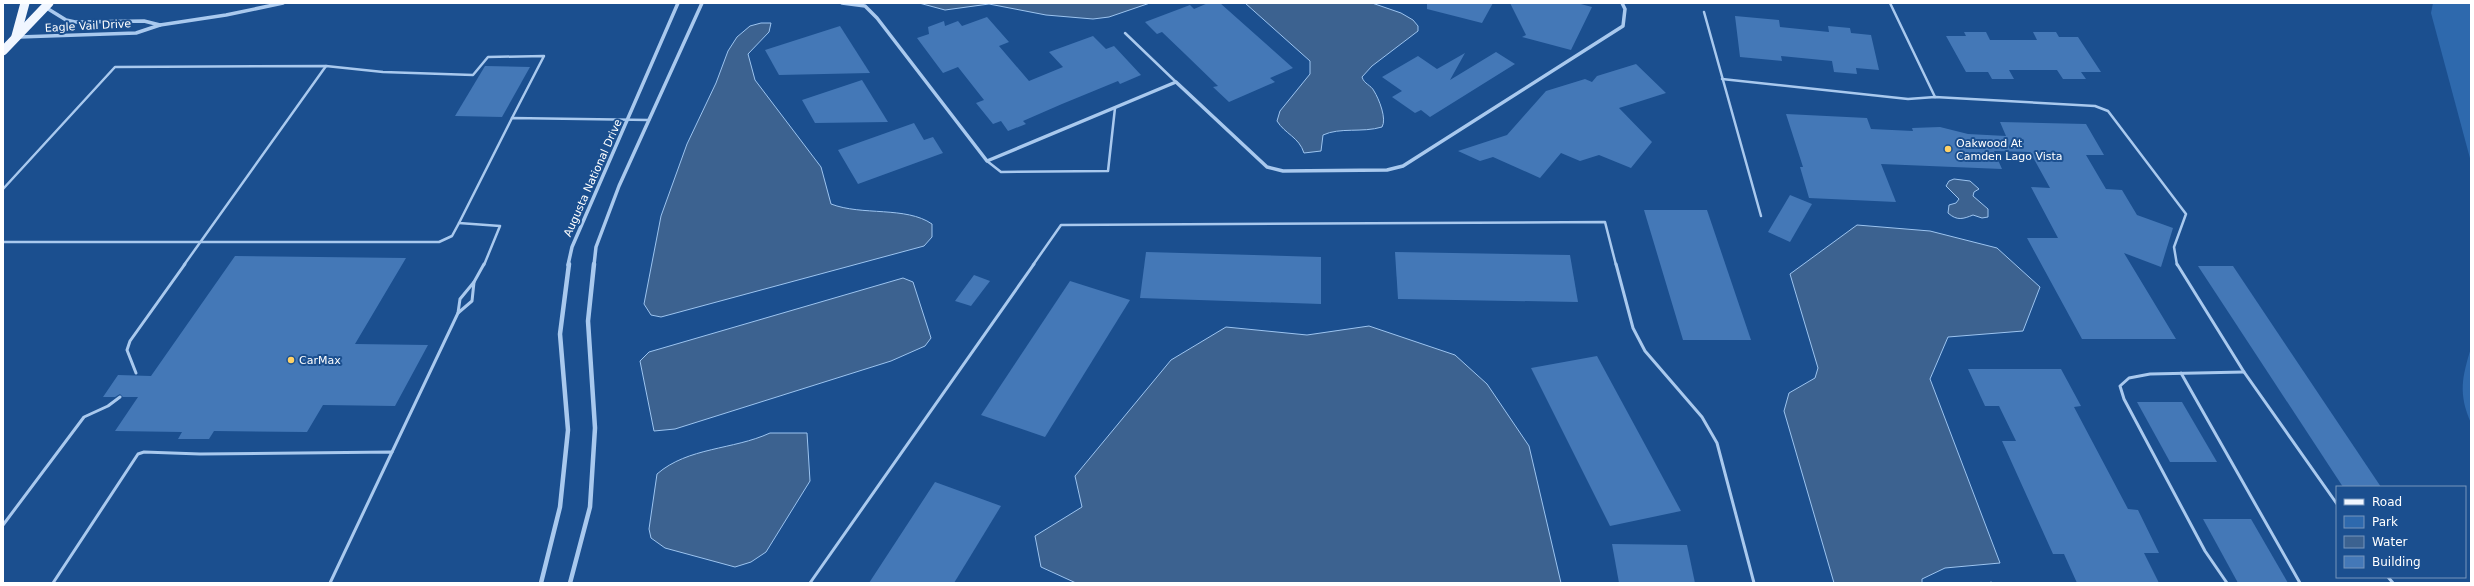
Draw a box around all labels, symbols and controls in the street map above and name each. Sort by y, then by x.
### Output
street label: Eagle Vail Drive [45,17,132,35]
street label: Augusta National Drive [561,117,625,239]
place label: Oakwood At Camden Lago Vista [1956,137,2063,163]
marker: Oakwood At Camden Lago Vista [1943,144,1953,154]
place label: CarMax [299,354,341,367]
marker: CarMax [286,355,296,365]
legend [2336,486,2466,578]
text: Road [2372,495,2402,509]
text: Park [2372,515,2398,529]
text: Water [2372,535,2408,549]
text: Building [2372,555,2421,569]

